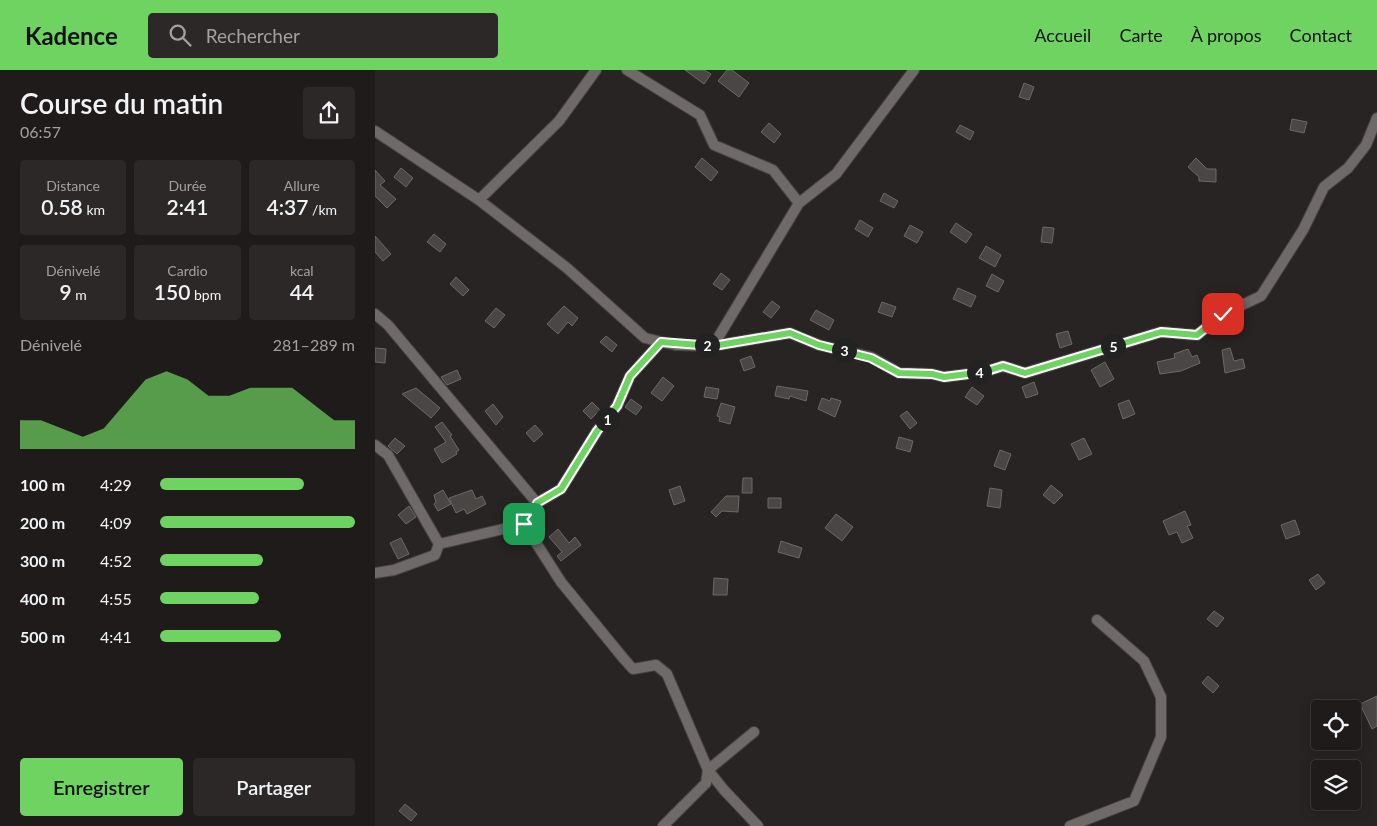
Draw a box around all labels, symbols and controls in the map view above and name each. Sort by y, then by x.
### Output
search box [148,13,498,58]
text: Kadence [25,21,118,50]
icon: search [166,21,194,49]
text: Rechercher [206,24,300,47]
text: Accueil [1034,24,1091,46]
text: Carte [1119,24,1163,46]
text: À propos [1191,24,1262,46]
text: Contact [1290,24,1352,46]
text: Course du matin [20,86,223,120]
button: share [303,87,355,139]
text: 06:57 [20,122,61,141]
text: Distance [46,177,100,194]
text: Durée [169,177,206,194]
text: Allure [284,177,320,194]
text: 0.58 [41,194,83,219]
text: 2:41 [167,194,208,219]
text: 4:37 [267,194,308,219]
text: km [83,201,105,218]
text: /km [308,201,337,218]
text: Dénivelé [46,262,100,279]
text: Cardio [167,262,208,279]
text: kcal [290,262,314,279]
text: 9 [60,279,72,304]
text: 150 [154,279,190,304]
text: 44 [290,279,314,304]
text: m [72,286,87,303]
text: bpm [190,286,221,303]
pin [1202,293,1244,335]
icon: check [1209,300,1237,328]
pin: 2 [695,332,719,358]
pin: 5 [1101,334,1125,358]
text: Dénivelé [20,335,82,354]
text: 281–289 m [273,335,355,354]
text: 2 [703,337,712,354]
pin: 3 [831,338,857,362]
text: 5 [1109,338,1118,355]
text: 3 [840,342,849,359]
pin: 4 [967,360,991,384]
text: 4 [975,364,984,381]
pin: 1 [595,406,619,432]
text: 1 [603,411,612,428]
text: 100 m [20,475,65,494]
text: 4:29 [100,475,132,494]
pin [503,503,545,545]
icon: arrive [510,510,538,538]
text: 200 m [20,513,65,532]
text: 4:09 [100,513,132,532]
text: 300 m [20,551,65,570]
text: 4:52 [100,551,132,570]
text: 400 m [20,589,65,608]
text: 4:55 [100,589,132,608]
text: 500 m [20,627,65,646]
text: 4:41 [100,627,132,646]
map controls [1311,700,1361,810]
button: locate [1311,700,1361,750]
button: Enregistrer [20,758,183,816]
button: Partager [193,758,355,816]
button: layers [1311,760,1361,810]

